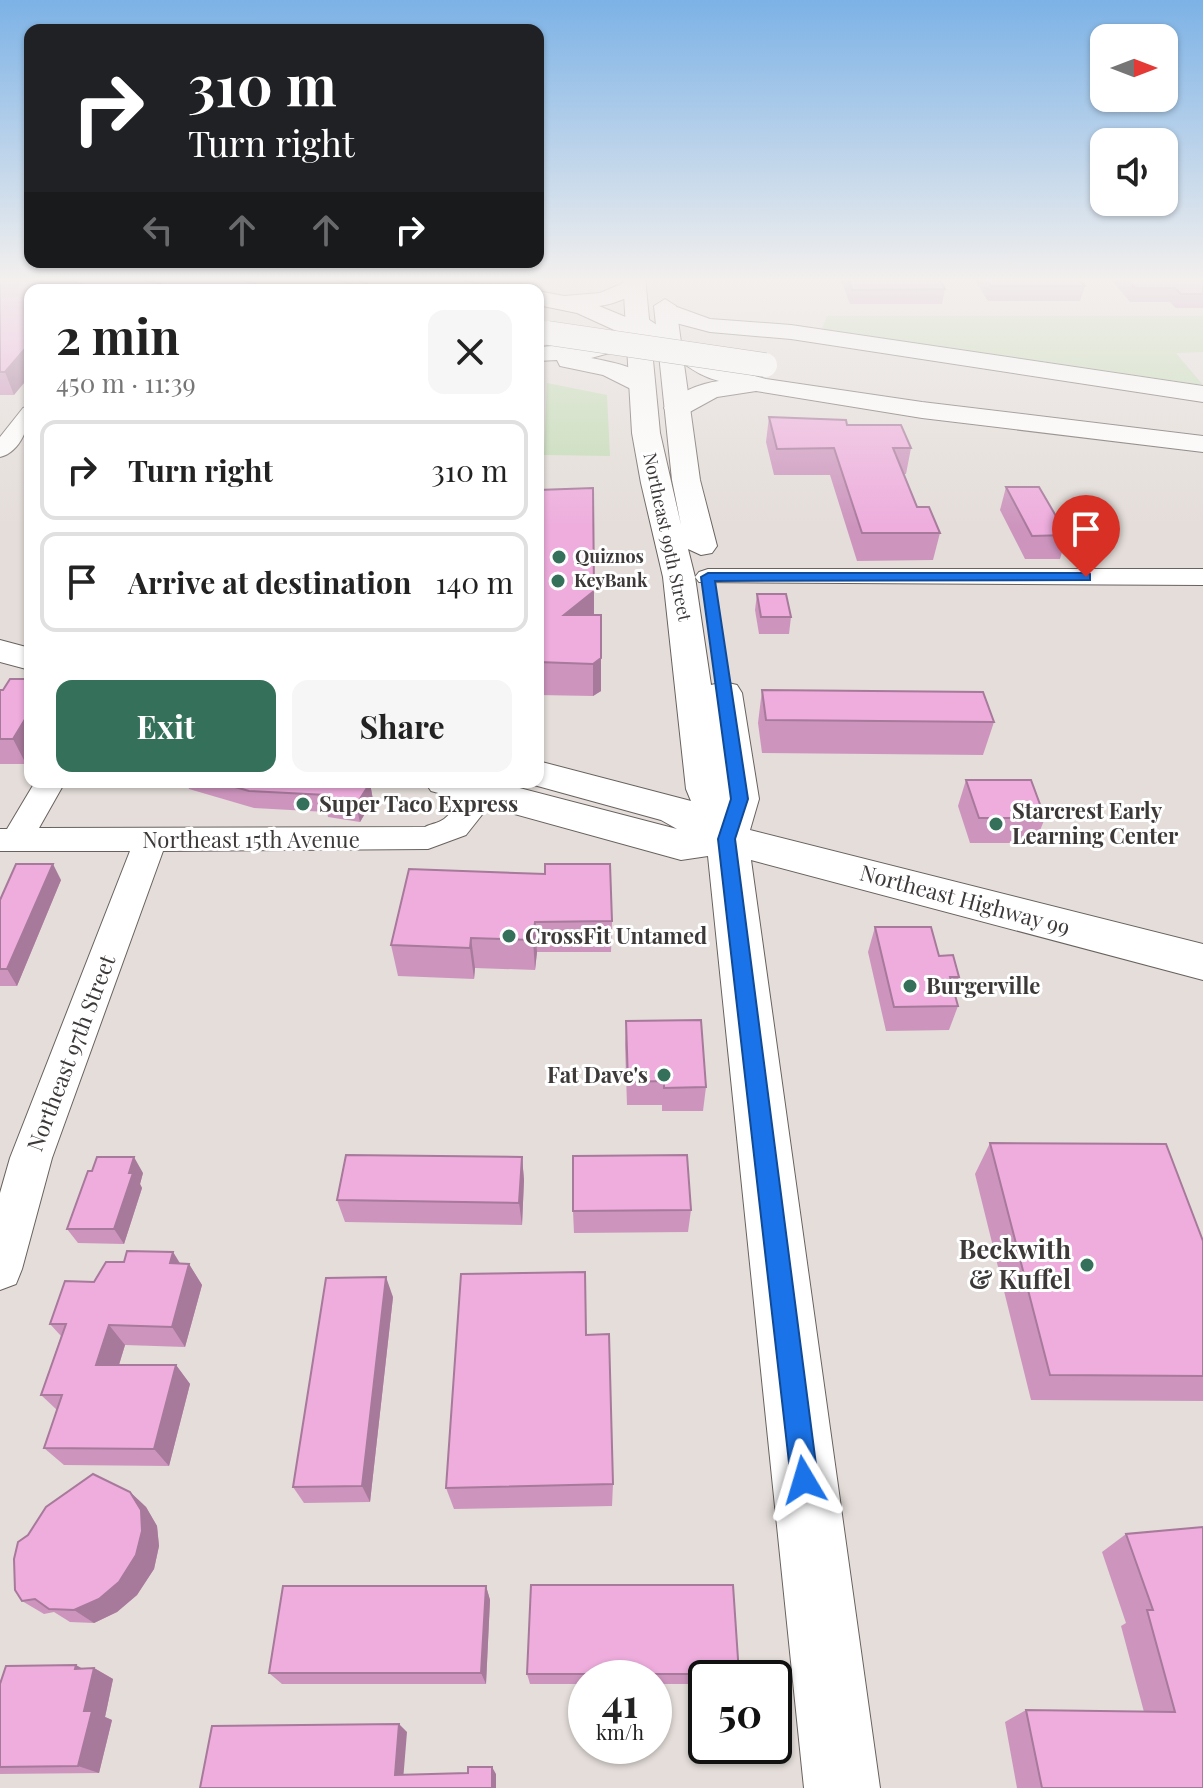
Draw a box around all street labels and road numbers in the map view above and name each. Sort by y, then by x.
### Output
street label: Northeast 99th Street [638,450,698,624]
street label: Northeast 15th Avenue [142,824,360,854]
street label: Northeast Highway 99 [857,857,1073,941]
street label: Northeast 97th Street [19,949,122,1155]

